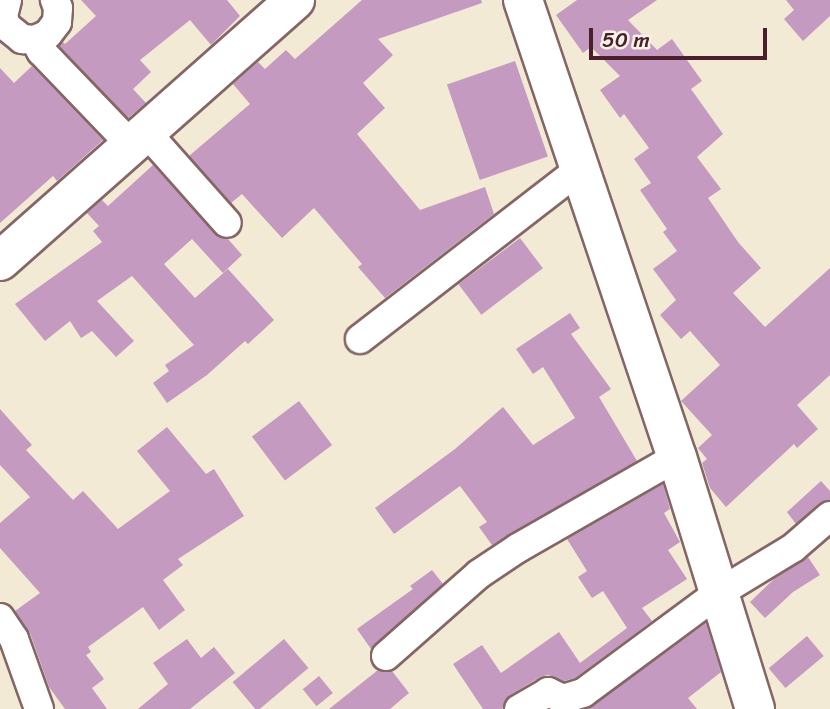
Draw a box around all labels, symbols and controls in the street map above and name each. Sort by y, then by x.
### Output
scale bar [592,14,770,58]
text: 50 m [602,21,650,59]

